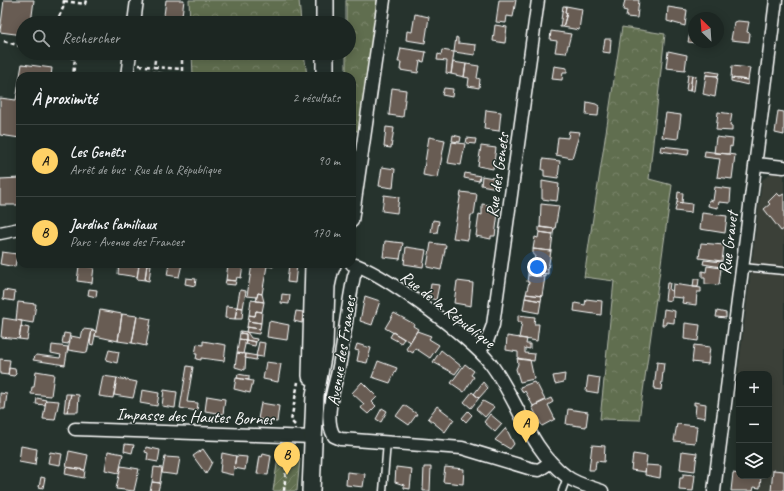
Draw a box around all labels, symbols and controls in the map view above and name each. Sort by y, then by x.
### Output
north arrow [688,12,724,48]
search box [16,16,356,60]
icon: search [30,27,52,49]
text: Rechercher [62,29,120,48]
text: À proximité [32,88,97,109]
text: 2 résultats [292,90,340,106]
street label: Rue des Genets [481,130,514,219]
text: Les Genêts [70,143,125,162]
text: A [42,153,48,169]
text: 90 m [318,153,340,169]
text: Arrêt de bus · Rue de la République [70,162,221,178]
street label: Rue Gravet [714,208,743,276]
text: Jardins familiaux [70,215,156,234]
text: B [42,225,48,241]
text: 170 m [312,225,340,241]
text: Parc · Avenue des Frances [70,234,184,250]
your location [527,257,547,277]
street label: Rue de la République [396,266,500,354]
street label: Avenue des Frances [322,293,361,408]
map controls [736,371,772,479]
button: + [736,371,772,407]
street label: Impasse des Hautes Bornes [116,403,275,430]
button: − [736,407,772,443]
pin: A [513,410,539,443]
pin: B [274,442,300,475]
button: layers [736,443,772,479]

